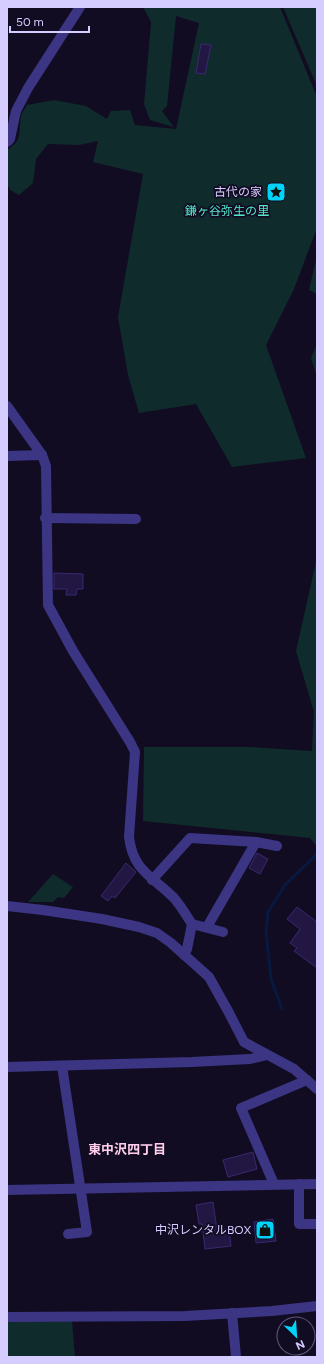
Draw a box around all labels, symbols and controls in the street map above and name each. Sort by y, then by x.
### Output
scale bar [10,8,89,34]
text: 50 m [16,15,44,29]
place icon: 古代の家 [265,181,287,203]
place label: 古代の家 [214,185,262,199]
park label: 鎌ヶ谷弥生の里 [185,204,269,218]
district label: 東中沢四丁目 [88,1142,166,1157]
shop icon: 中沢レンタルBOX [254,1219,276,1241]
place label: 中沢レンタルBOX [155,1223,252,1237]
north arrow [276,1316,316,1356]
text: N [293,1337,307,1352]

